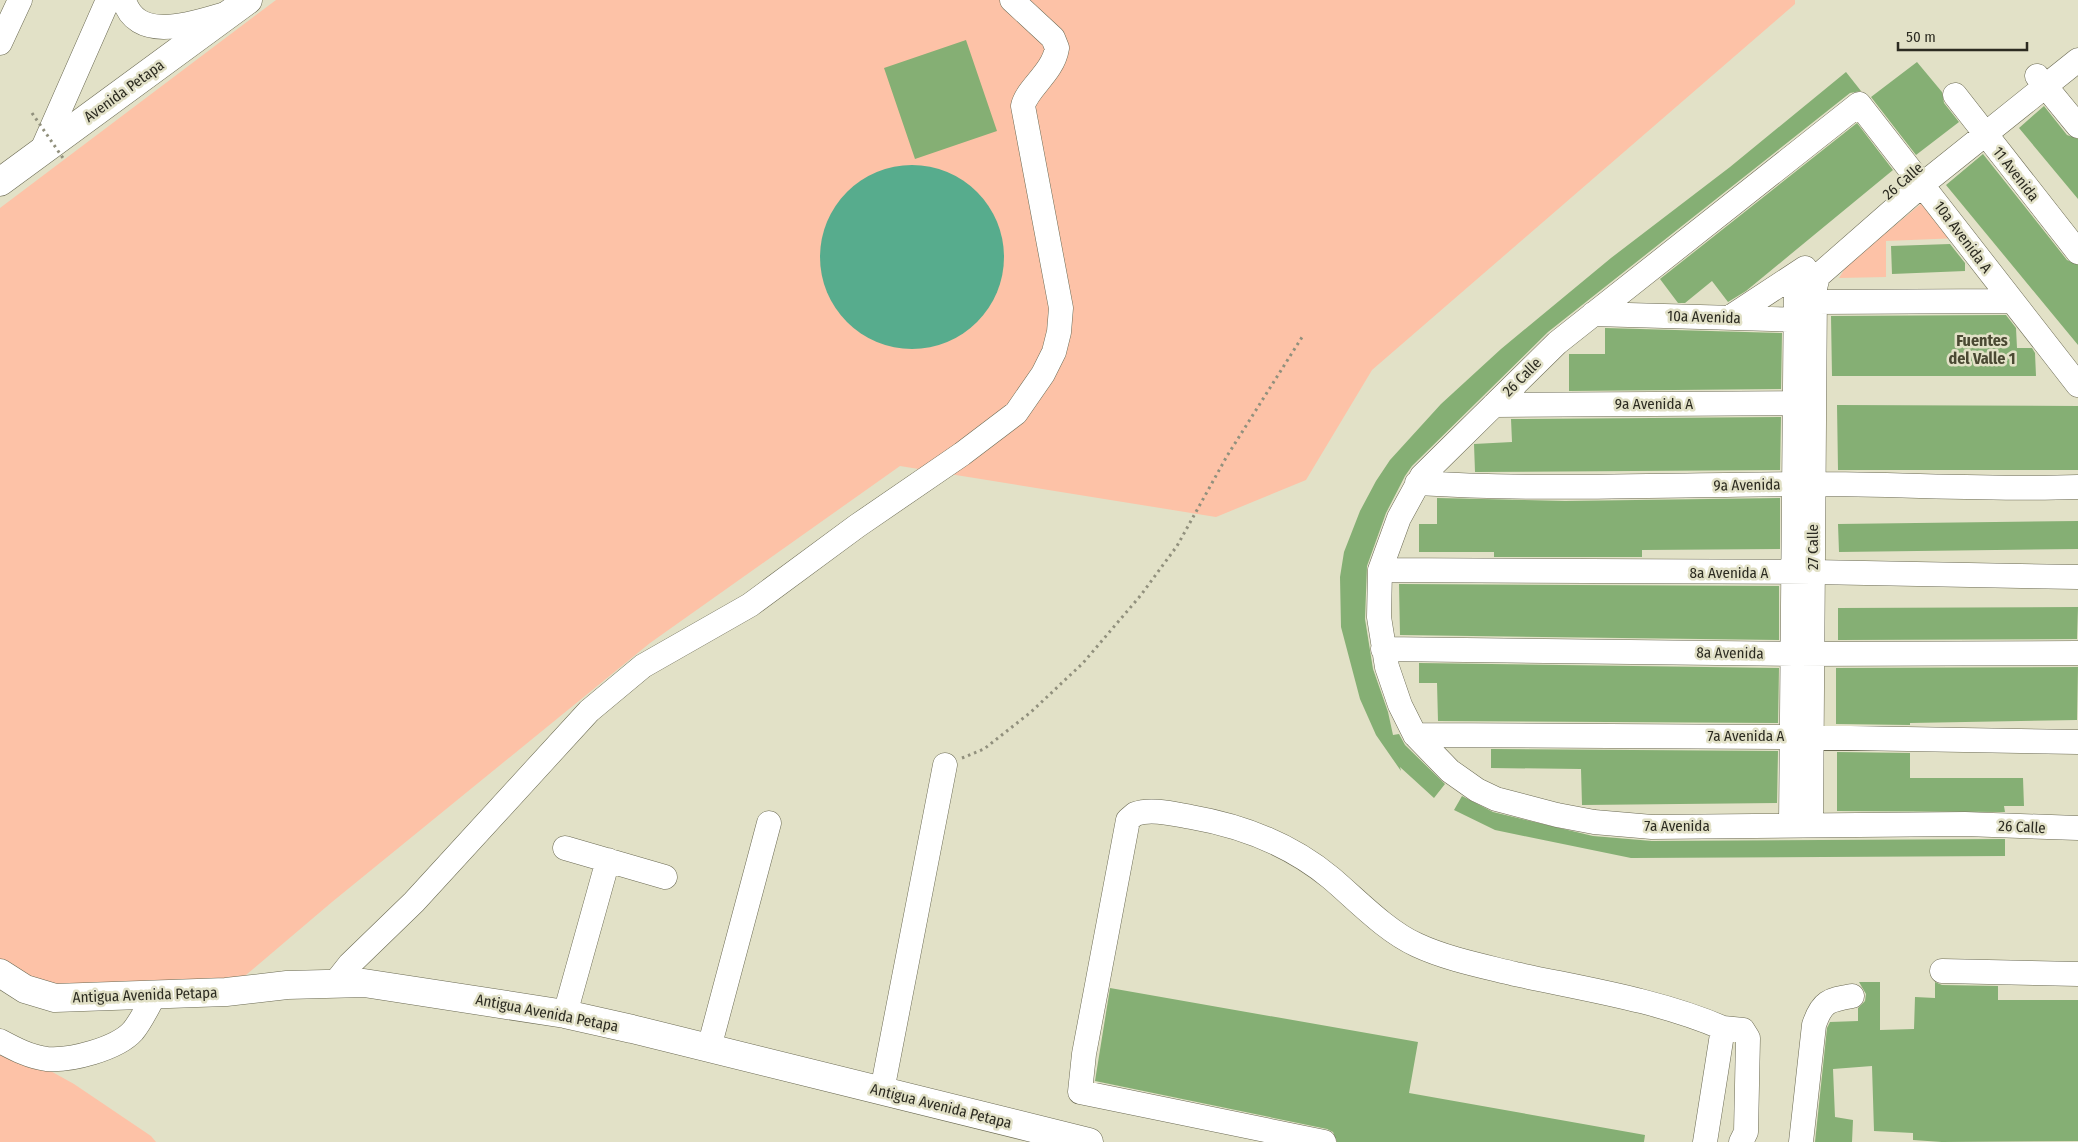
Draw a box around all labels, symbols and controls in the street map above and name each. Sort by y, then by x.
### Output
scale bar [1898,20,2027,52]
text: 50 m [1906,28,1936,46]
street label: Avenida Petapa [80,56,168,126]
street label: 11 Avenida [1989,143,2043,205]
street label: 26 Calle [1879,159,1927,203]
street label: 10a Avenida A [1930,198,1996,276]
street label: 10a Avenida [1667,307,1741,327]
district label: Fuentes del Valle 1 [1949,331,2015,368]
street label: 26 Calle [1499,354,1545,400]
street label: 9a Avenida A [1615,395,1693,413]
street label: 9a Avenida [1713,475,1781,495]
street label: 27 Calle [1804,524,1822,570]
street label: 8a Avenida A [1690,564,1768,582]
street label: 8a Avenida [1696,643,1764,663]
street label: 7a Avenida A [1708,727,1785,745]
street label: 7a Avenida [1644,817,1710,835]
street label: 26 Calle [1998,817,2046,837]
street label: Antigua Avenida Petapa [72,983,218,1007]
street label: Antigua Avenida Petapa [474,990,620,1036]
street label: Antigua Avenida Petapa [869,1080,1013,1132]

